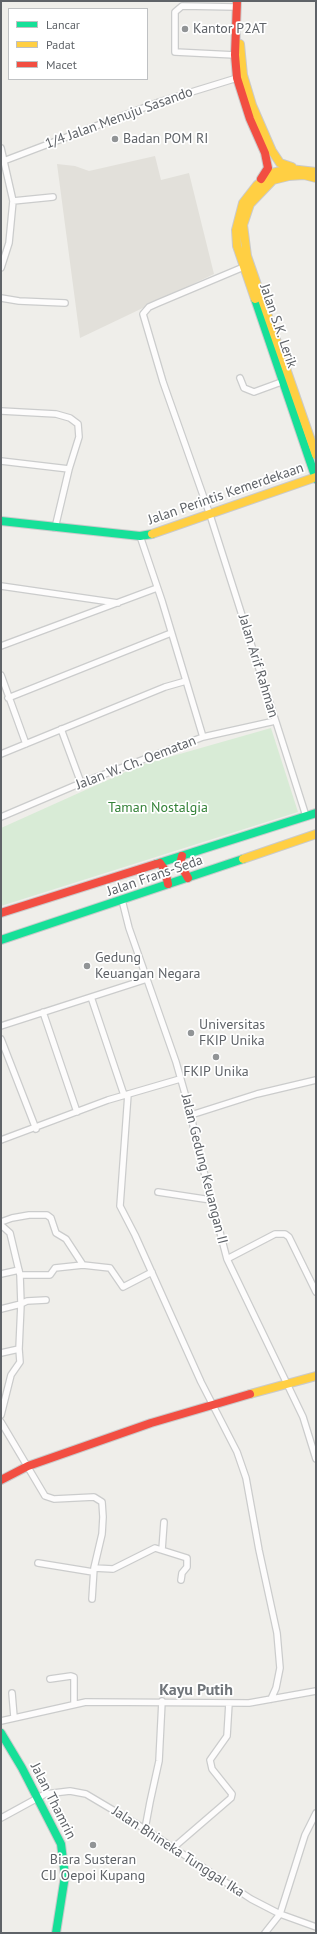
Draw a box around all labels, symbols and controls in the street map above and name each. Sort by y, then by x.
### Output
legend [8,8,148,80]
text: Lancar [46,17,80,32]
place label: Kantor P2AT [193,21,267,37]
marker: Kantor P2AT [180,24,190,34]
text: Padat [46,37,75,52]
text: Macet [46,57,77,72]
street label: 1/4 Jalan Menuju Sasando [43,83,195,153]
place label: Badan POM RI [123,131,208,147]
marker: Badan POM RI [110,134,120,144]
street label: Jalan S.K. Lerik [256,282,300,370]
street label: Jalan Perintis Kemerdekaan [146,459,306,529]
street label: Jalan Arif Rahman [234,612,282,720]
street label: Jalan W. Ch. Oematan [73,732,199,794]
park label: Taman Nostalgia [108,800,208,816]
street label: Jalan Frans-Seda [105,852,205,900]
place label: Gedung Keuangan Negara [95,950,201,982]
marker: Gedung Keuangan Negara [82,961,92,971]
place label: Universitas FKIP Unika [199,1017,265,1050]
marker: Universitas FKIP Unika [186,1028,196,1038]
marker: FKIP Unika [211,1052,221,1062]
place label: FKIP Unika [183,1064,249,1080]
street label: Jalan Gedung Keuangan II [177,1092,231,1246]
district label: Kayu Putih [159,1680,233,1700]
street label: Jalan Thamrin [27,1760,79,1842]
street label: Jalan Bhineka Tunggal Ika [109,1803,247,1901]
marker: Biara Susteran CIJ Oepoi Kupang [88,1840,98,1850]
place label: Biara Susteran CIJ Oepoi Kupang [41,1852,145,1884]

